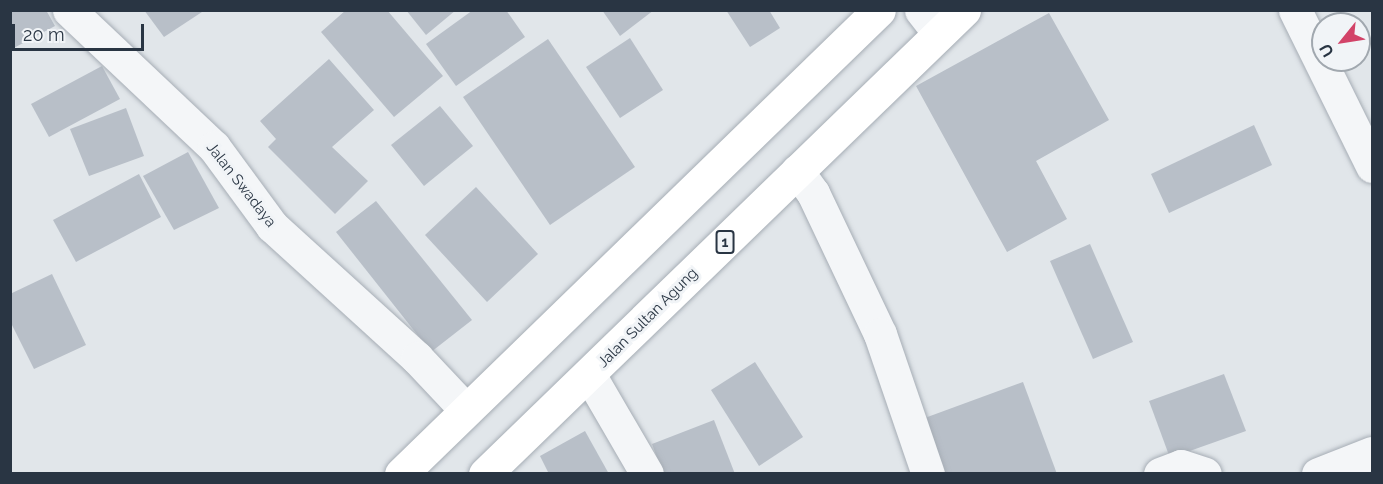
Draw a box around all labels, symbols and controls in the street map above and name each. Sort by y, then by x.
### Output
scale bar [15,12,147,50]
north arrow [1311,12,1371,72]
text: 20 m [23,24,65,45]
text: U [1315,40,1338,60]
street label: Jalan Swadaya [202,139,280,231]
road number: 1 [714,231,736,253]
street label: Jalan Sultan Agung [594,264,702,372]

